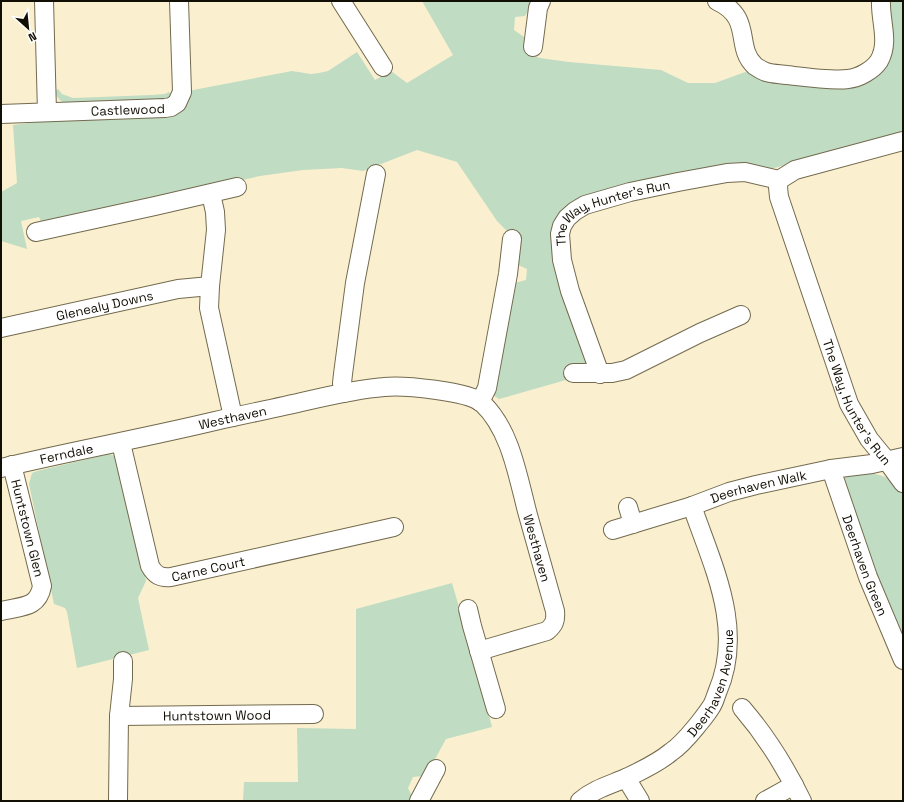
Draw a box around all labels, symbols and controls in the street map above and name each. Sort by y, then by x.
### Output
north arrow [8,8,48,48]
text: N [26,29,39,45]
street label: Castlewood [91,100,165,120]
street label: The Way, Hunter's Run [552,176,672,247]
street label: Glenealy Downs [54,287,155,325]
street label: The Way, Hunter's Run [819,337,895,469]
street label: Westhaven [197,402,268,434]
street label: Ferndale [38,440,95,468]
street label: Deerhaven Walk [708,466,808,507]
street label: Huntstown Glen [7,478,48,579]
street label: Westhaven [519,513,554,584]
street label: Deerhaven Green [838,513,891,618]
street label: Carne Court [170,553,247,586]
street label: Deerhaven Avenue [683,629,737,741]
street label: Huntstown Wood [163,706,271,725]

